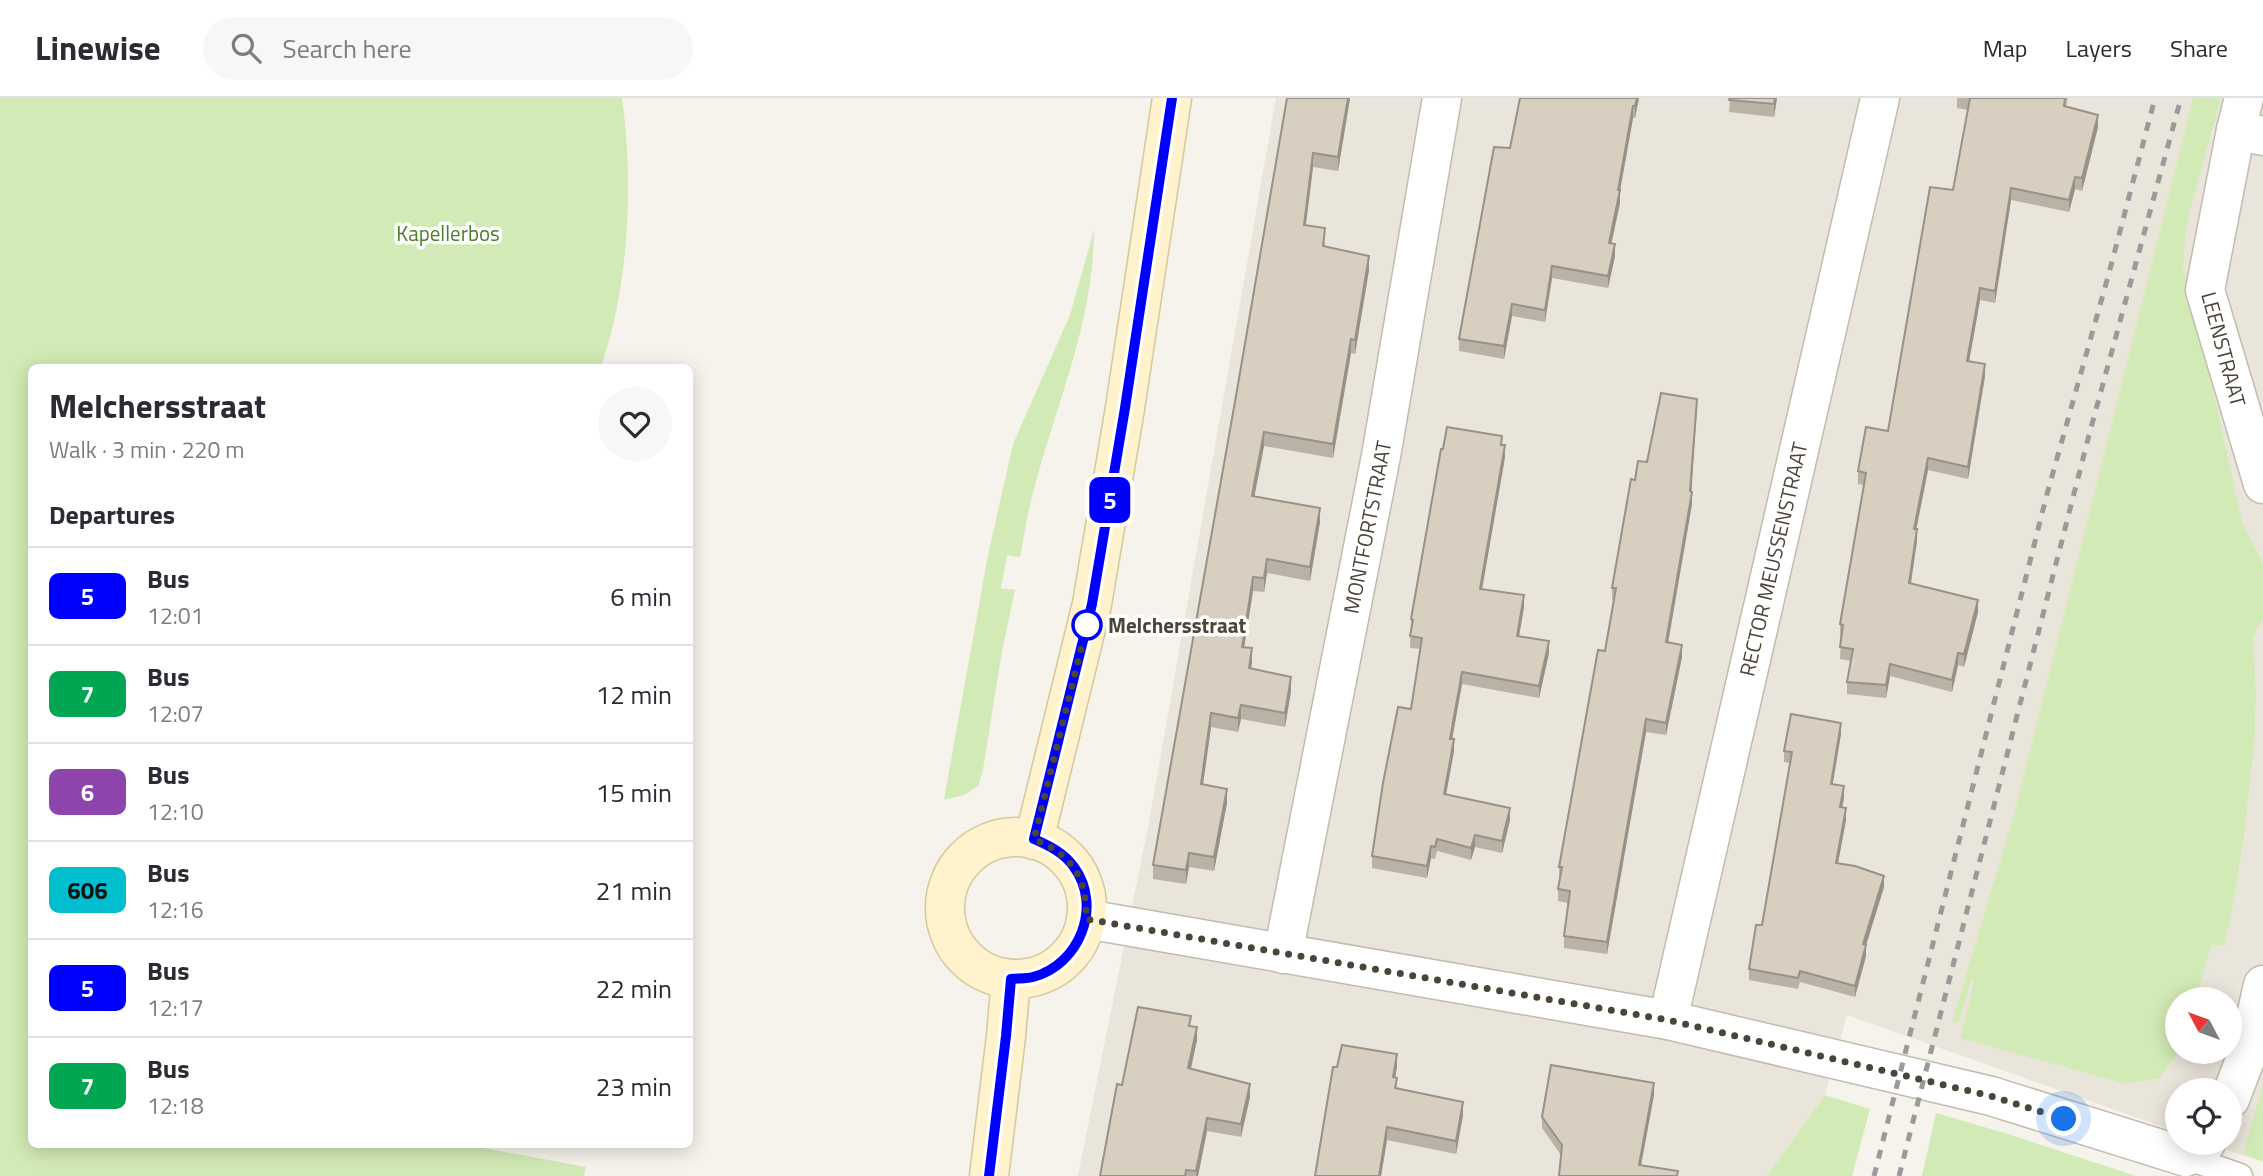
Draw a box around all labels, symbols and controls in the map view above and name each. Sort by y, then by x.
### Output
search box [203,17,693,80]
text: Linewise [35,23,161,73]
icon: search [227,29,265,67]
text: Search here [283,29,412,68]
text: Map [1983,30,2028,66]
text: Layers [2066,30,2132,66]
text: Share [2170,30,2228,66]
park label: Kapellerbos [396,217,500,249]
street label: LEENSTRAAT [2193,288,2255,410]
text: Melchersstraat [49,381,266,431]
button: heart [598,387,672,461]
text: Walk · 3 min · 220 m [49,432,245,467]
street label: MONTFORTSTRAAT [1335,438,1399,616]
street label: RECTOR MEUSSENSTRAAT [1730,439,1816,679]
line badge: 5 [1087,477,1133,523]
text: 5 [1103,482,1117,518]
text: Departures [49,495,175,534]
text: Bus [147,559,189,598]
text: 6 min [610,577,672,616]
text: 5 [81,578,94,614]
text: 12:01 [147,598,204,633]
place label: Melchersstraat [1108,609,1247,641]
marker: Melchersstraat [1072,610,1102,640]
text: Bus [147,657,189,696]
text: 12 min [596,675,672,714]
text: 7 [81,676,94,712]
text: 12:07 [147,696,204,731]
text: Bus [147,755,189,794]
text: 15 min [596,773,672,812]
text: 6 [81,774,94,810]
text: 12:10 [147,794,204,829]
text: Bus [147,853,189,892]
text: 21 min [596,871,672,910]
text: 606 [67,872,108,908]
text: 12:16 [147,892,204,927]
text: Bus [147,951,189,990]
text: 22 min [596,969,672,1008]
text: 5 [81,970,94,1006]
north arrow [2165,987,2242,1064]
map controls [2165,987,2242,1155]
text: 12:17 [147,990,204,1025]
text: Bus [147,1049,189,1088]
text: 23 min [596,1067,672,1106]
text: 7 [81,1068,94,1104]
button: locate [2165,1078,2242,1155]
text: 12:18 [147,1088,204,1123]
your location [2046,1101,2081,1136]

